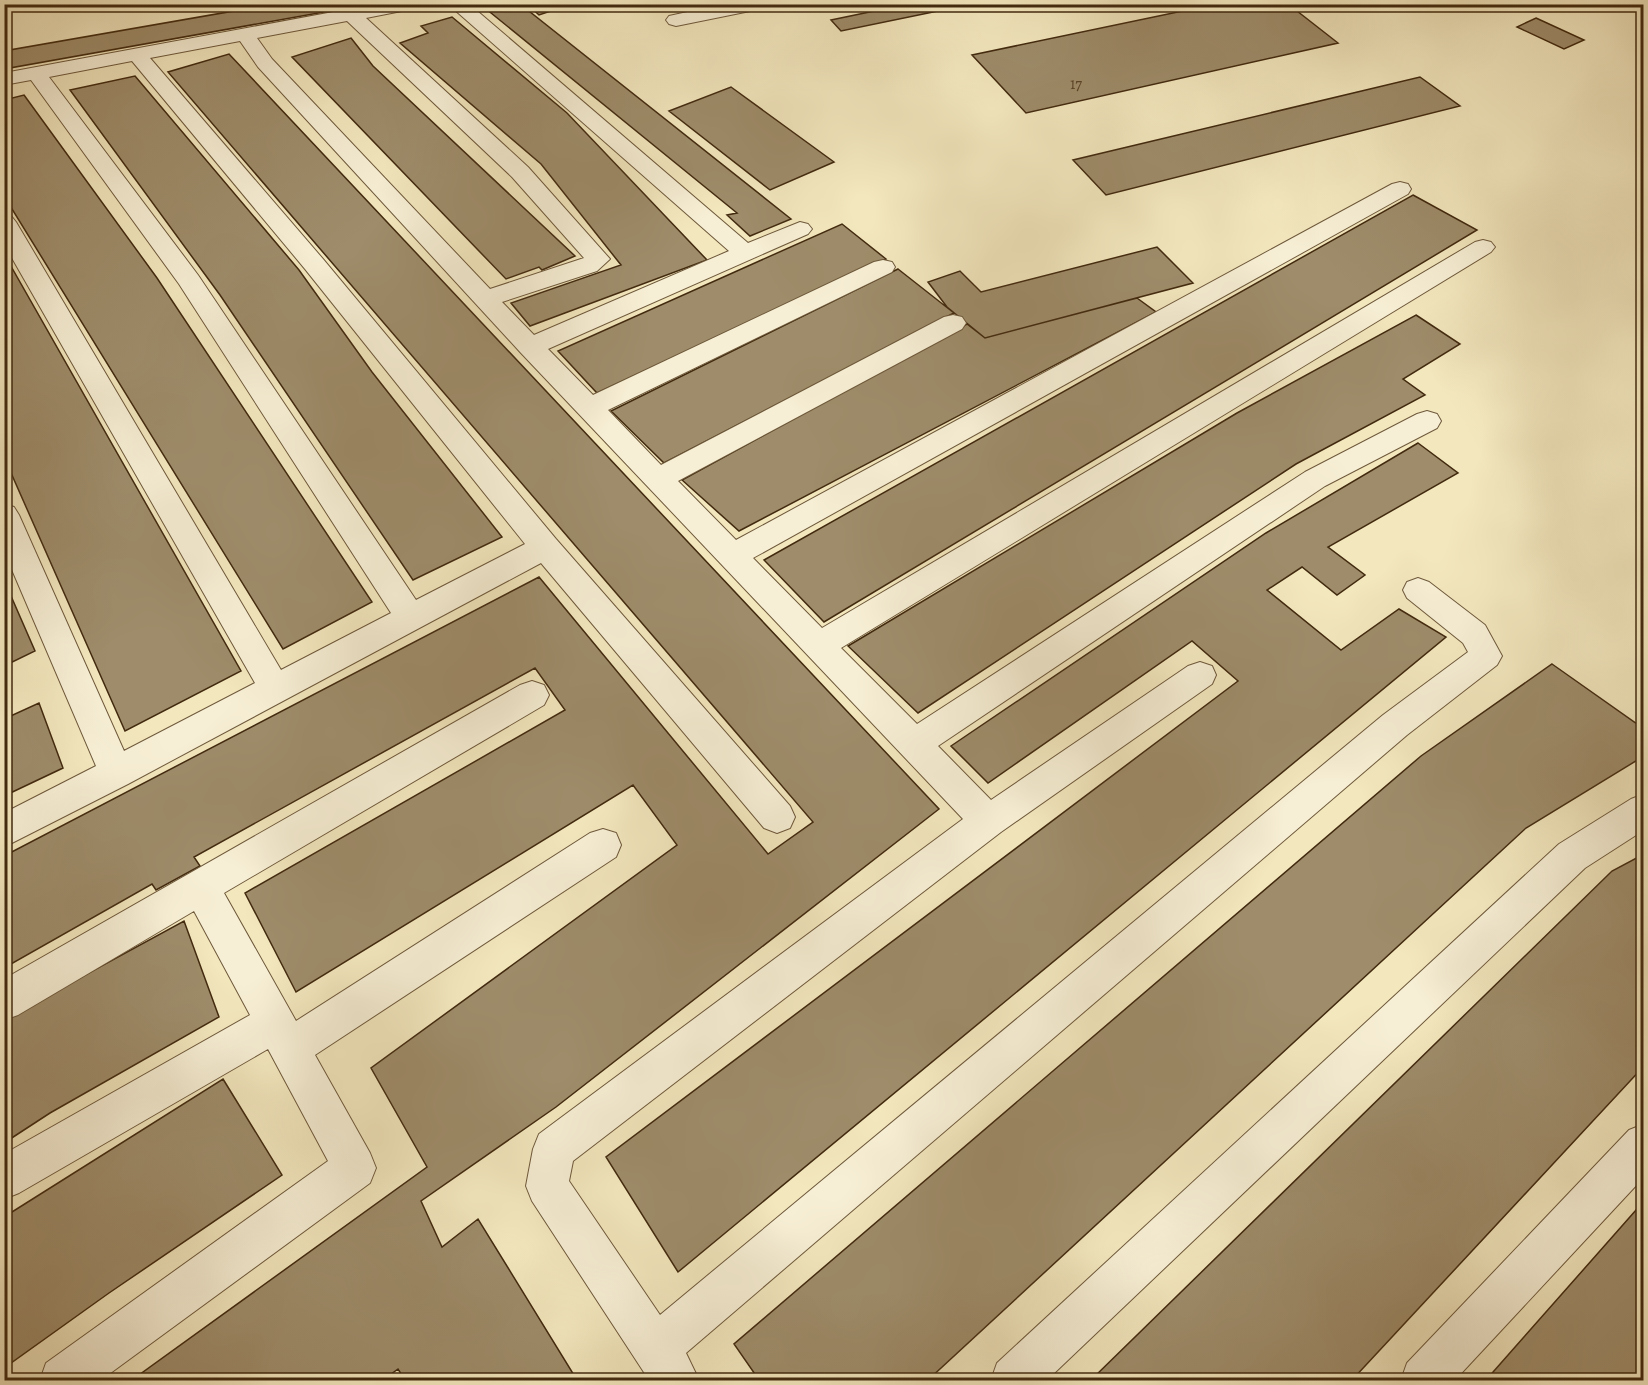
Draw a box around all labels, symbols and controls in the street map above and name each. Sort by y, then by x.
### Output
house number: 17 [1070,73,1082,95]

